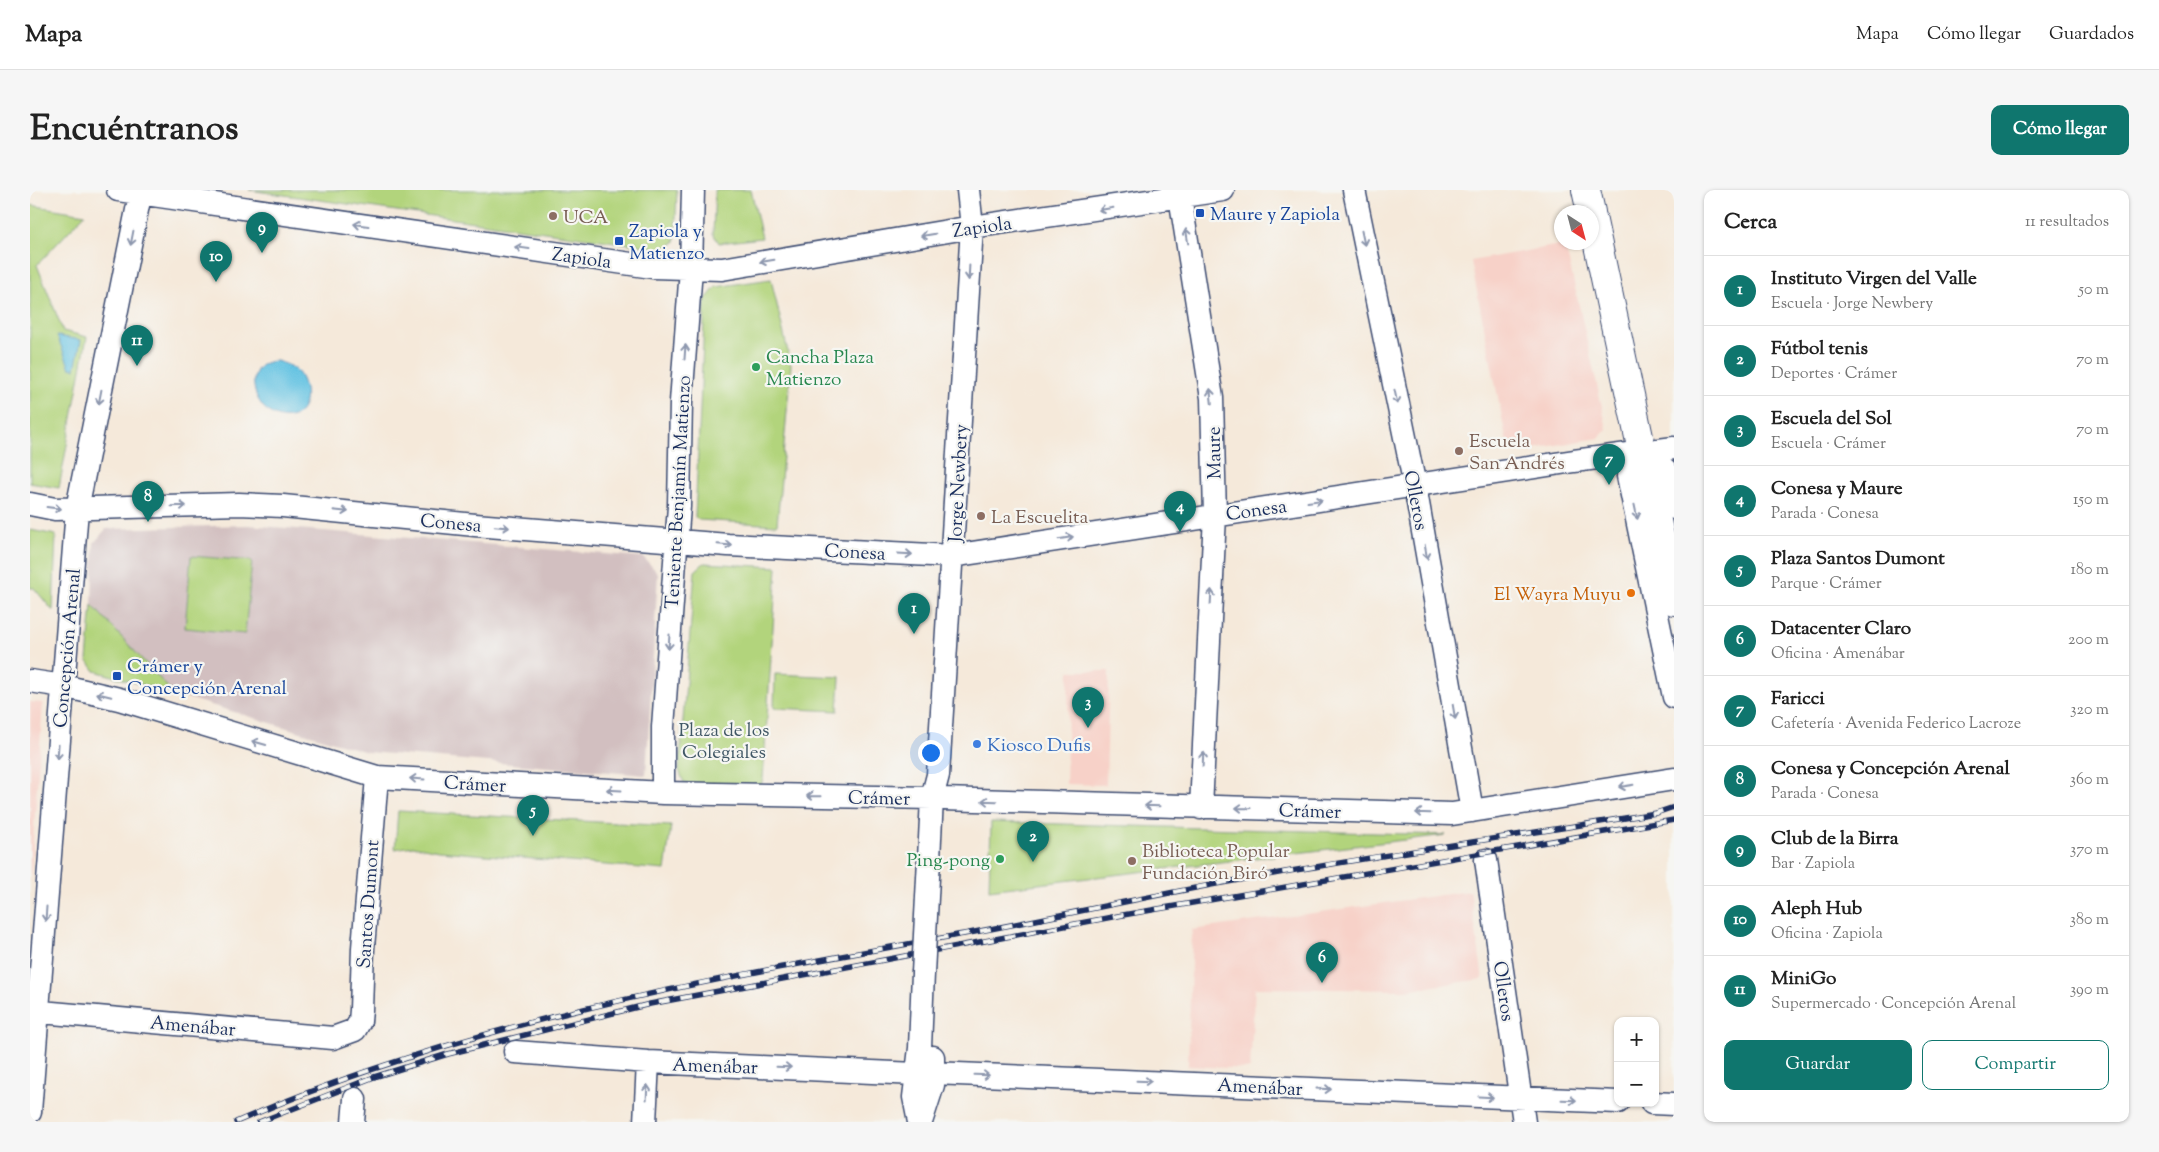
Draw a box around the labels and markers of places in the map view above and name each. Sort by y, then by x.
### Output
place label: Maure y Zapiola [1210,202,1340,229]
place label: UCA [563,205,609,232]
marker: Maure y Zapiola [1194,207,1206,219]
marker: UCA [547,210,559,222]
pin: 9 [246,212,278,253]
place label: Zapiola y Matienzo [629,219,705,268]
marker: Zapiola y Matienzo [613,235,625,247]
pin: 10 [200,241,232,282]
pin: 11 [121,325,153,366]
place label: Cancha Plaza Matienzo [766,345,874,394]
marker: Cancha Plaza Matienzo [750,361,762,373]
place label: Escuela San Andrés [1469,429,1565,478]
pin: 7 [1593,444,1625,485]
marker: Escuela San Andrés [1453,445,1465,457]
pin: 8 [132,481,164,522]
pin: 4 [1164,491,1196,532]
place label: La Escuelita [991,505,1089,532]
marker: La Escuelita [975,510,987,522]
place label: El Wayra Muyu [1494,582,1621,609]
marker: El Wayra Muyu [1625,587,1637,599]
pin: 1 [898,593,930,634]
place label: Crámer y Concepción Arenal [127,654,287,703]
marker: Crámer y Concepción Arenal [111,670,123,682]
pin: 3 [1072,687,1104,728]
place label: Kiosco Dufis [987,733,1091,760]
marker: Kiosco Dufis [971,738,983,750]
pin: 5 [517,795,549,836]
pin: 2 [1017,821,1049,862]
place label: Biblioteca Popular Fundación Biró [1142,839,1290,888]
place label: Ping-pong [906,848,990,875]
marker: Ping-pong [994,853,1006,865]
marker: Biblioteca Popular Fundación Biró [1126,855,1138,867]
pin: 6 [1306,942,1338,983]

